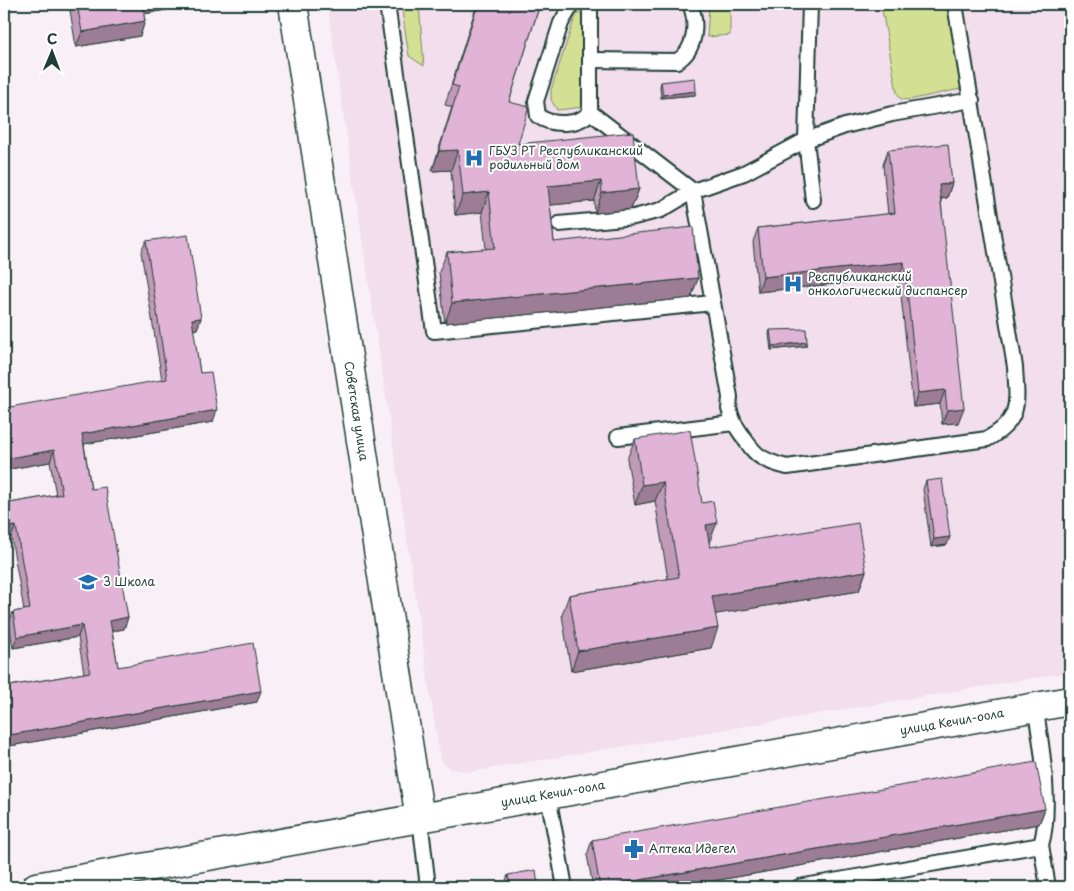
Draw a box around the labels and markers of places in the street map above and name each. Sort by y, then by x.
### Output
place label: ГБУЗ РТ Республиканский родильный дом [489,141,643,173]
hospital icon: ГБУЗ РТ Республиканский родильный дом [463,147,485,169]
place label: Республиканский онкологический диспансер [808,267,968,299]
hospital icon: Республиканский онкологический диспансер [782,273,804,295]
school or university icon: 3 Школа [77,571,99,593]
place label: 3 Школа [103,572,155,590]
pharmacy icon: Аптека Идегел [623,838,645,860]
place label: Аптека Идегел [649,839,736,857]

